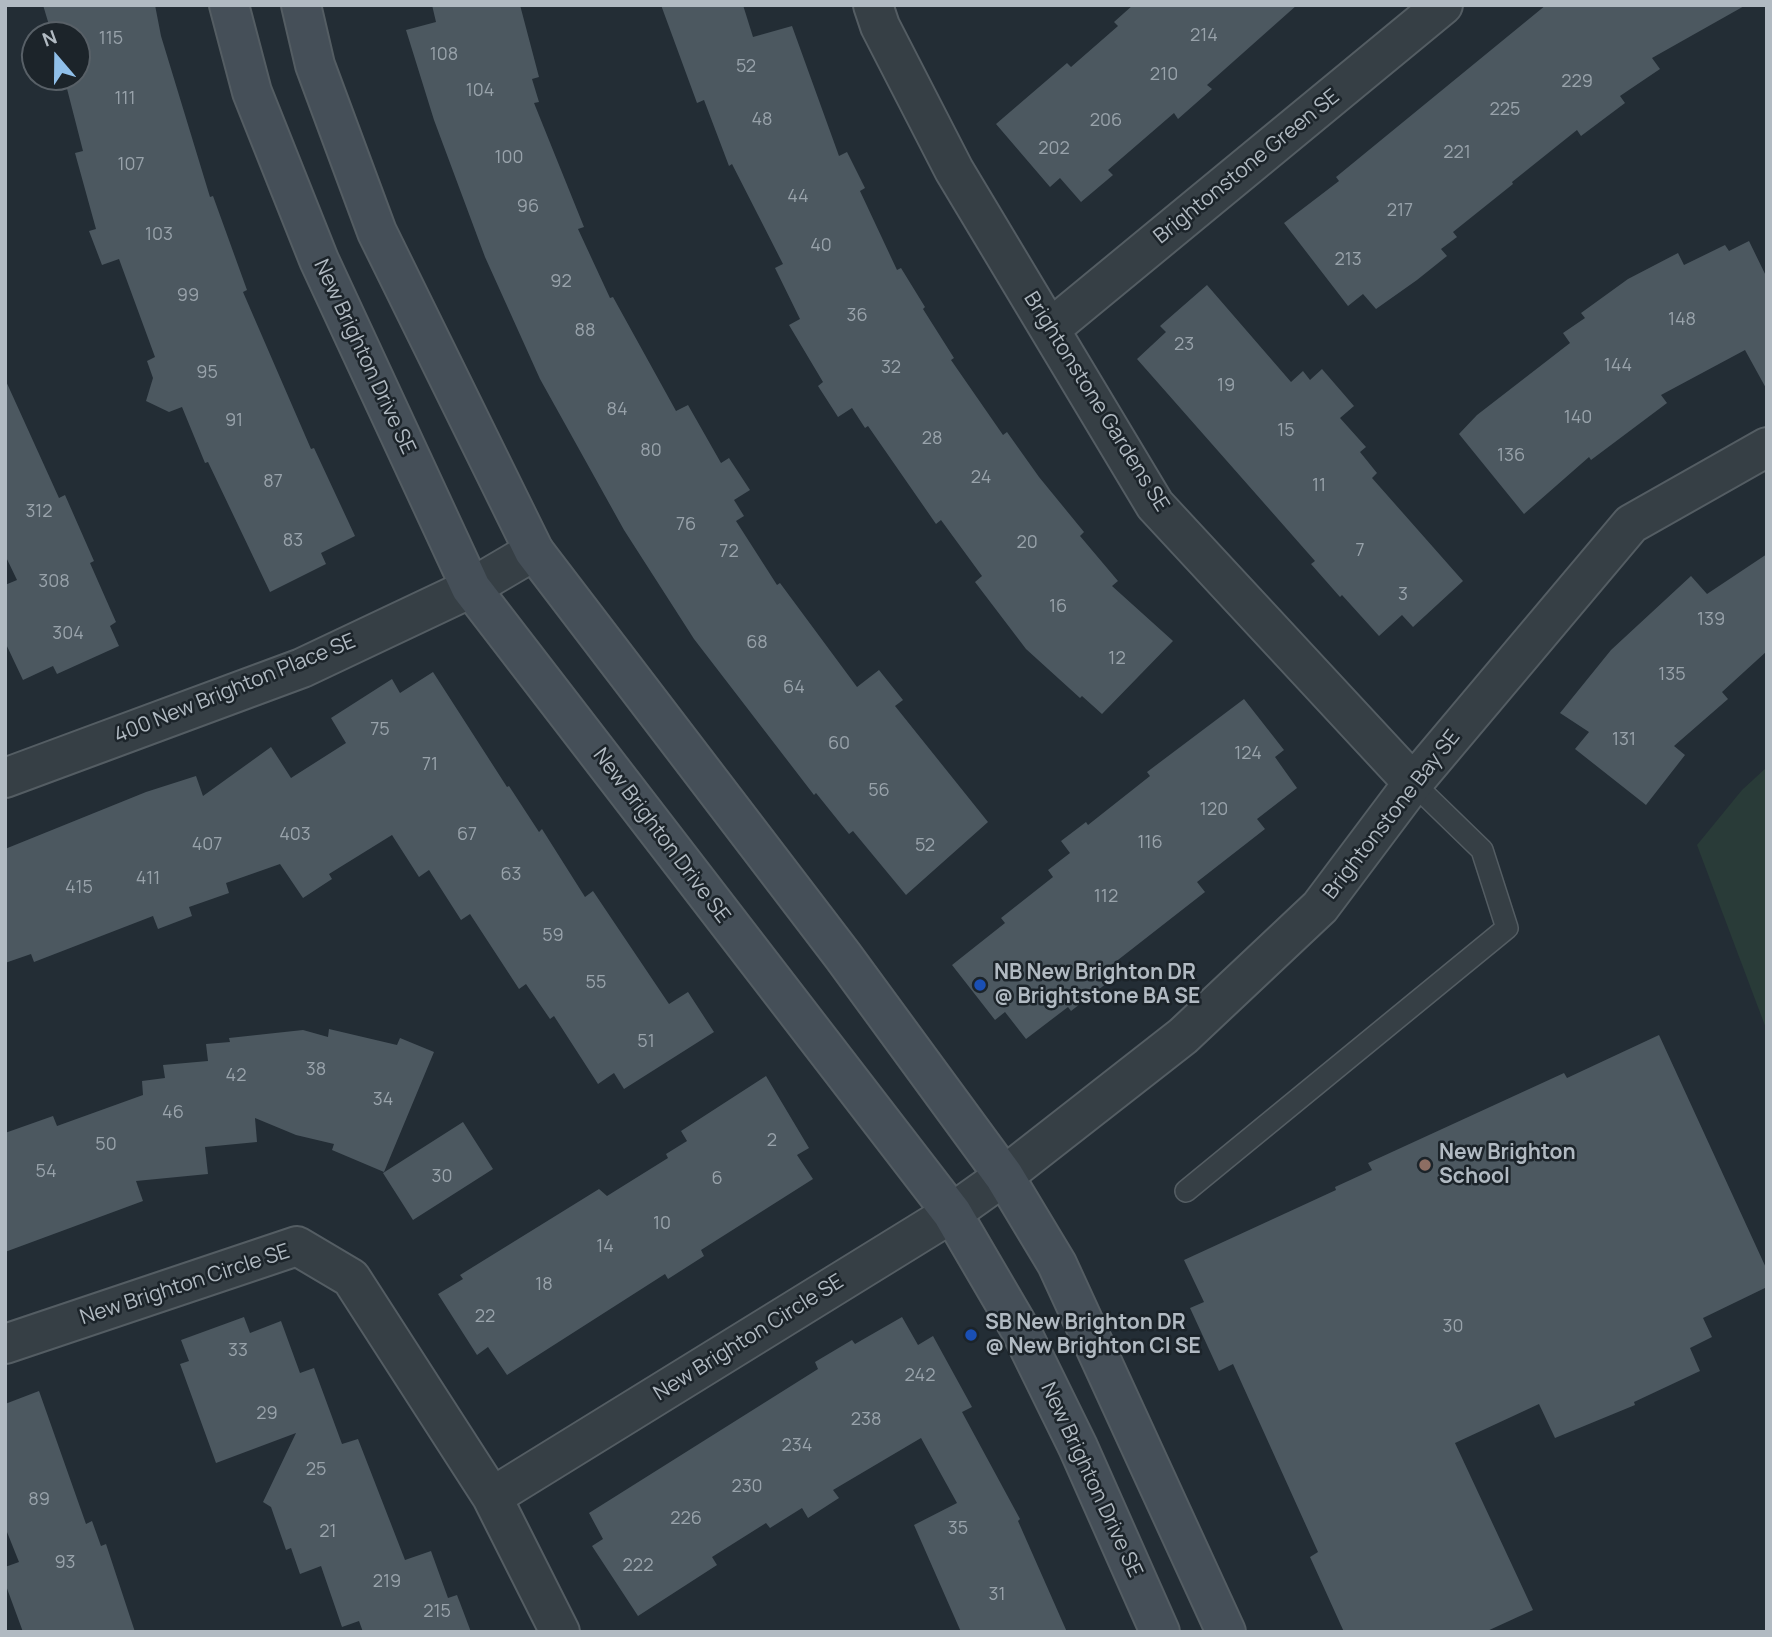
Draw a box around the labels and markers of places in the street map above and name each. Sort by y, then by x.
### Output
place label: NB New Brighton DR @ Brightstone BA SE [994,960,1200,1010]
marker: NB New Brighton DR @ Brightstone BA SE [972,977,988,993]
place label: New Brighton School [1439,1140,1576,1190]
marker: New Brighton School [1417,1157,1433,1173]
place label: SB New Brighton DR @ New Brighton CI SE [985,1310,1201,1360]
marker: SB New Brighton DR @ New Brighton CI SE [963,1327,979,1343]

